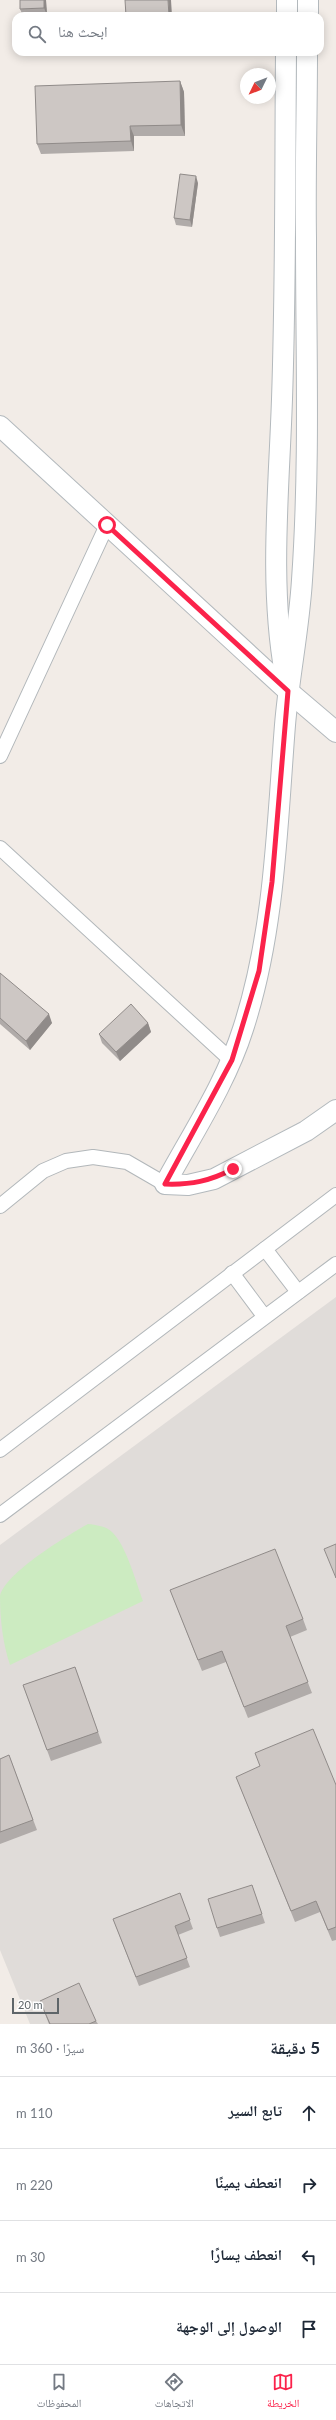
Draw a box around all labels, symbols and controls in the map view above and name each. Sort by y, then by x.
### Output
search box [12,12,324,56]
text: ابحث هنا [58,22,108,40]
icon: search [26,23,48,45]
north arrow [240,68,276,104]
route start [98,516,116,534]
route end [224,1160,242,1178]
scale bar [12,1996,59,2015]
text: 20 m [18,1998,43,2011]
text: 5 دقيقة [270,2037,320,2058]
text: سيرًا · 360 m [16,2040,84,2056]
text: تابع السير [228,2101,282,2119]
icon: ahead [298,2102,320,2124]
text: 110 m [16,2105,53,2121]
text: انعطف يمينًا [215,2173,282,2191]
icon: right [298,2174,320,2196]
text: 220 m [16,2177,53,2193]
text: انعطف يسارًا [210,2245,282,2263]
icon: left [298,2246,320,2268]
text: 30 m [16,2249,45,2265]
text: الوصول إلى الوجهة [176,2317,282,2335]
icon: arrive [298,2318,320,2340]
tab: المحفوظات [37,2371,81,2414]
tab: الاتجاهات [155,2371,194,2414]
tab: الخريطة [267,2371,299,2414]

